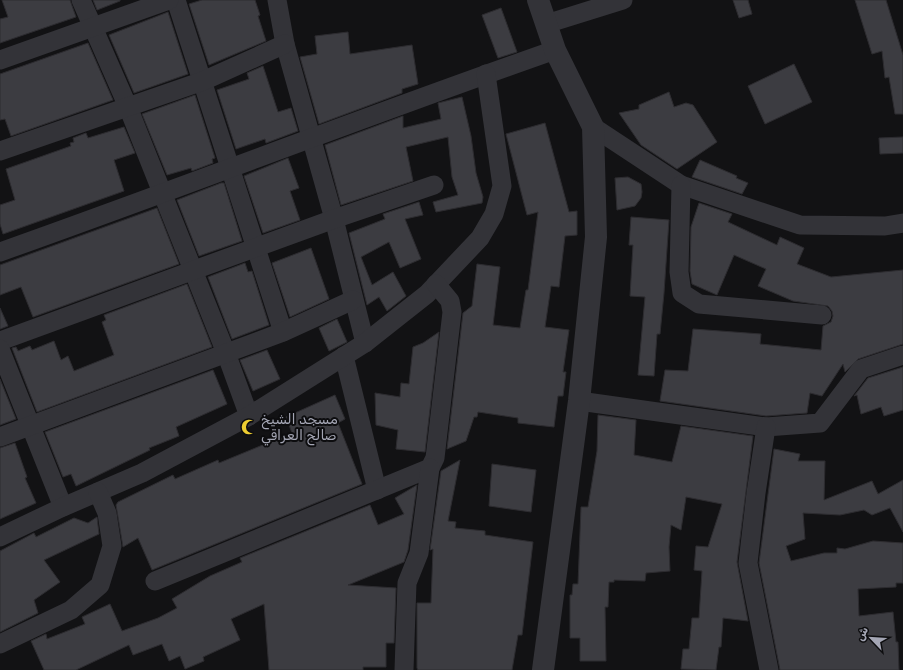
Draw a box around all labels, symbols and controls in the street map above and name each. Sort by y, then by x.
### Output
place label: مسجد الشيخ صالح العراقي [261,411,338,446]
mosque icon: مسجد الشيخ صالح العراقي [240,418,258,436]
north arrow [851,618,891,658]
text: ش [854,625,871,643]

